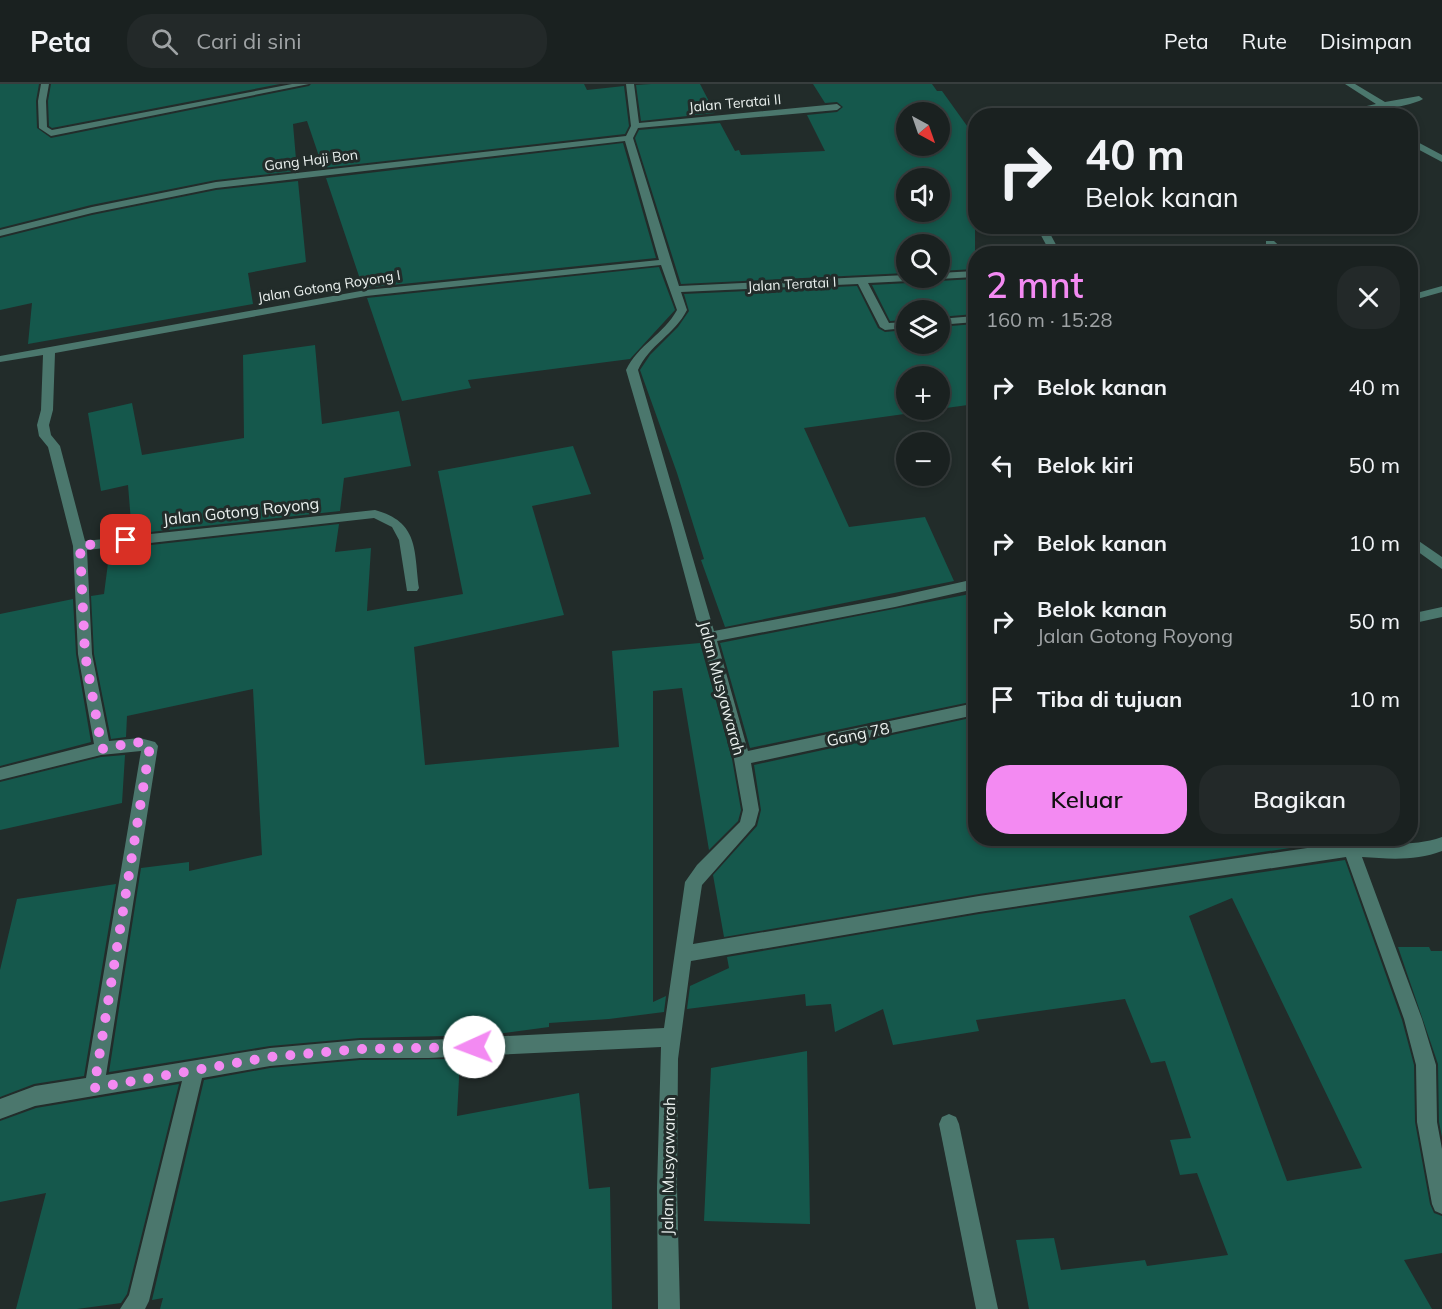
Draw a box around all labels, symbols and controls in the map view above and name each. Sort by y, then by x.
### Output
search box [127,14,547,68]
text: Peta [30,24,91,59]
icon: search [148,25,181,58]
text: Cari di sini [196,27,302,55]
text: Peta [1164,28,1209,54]
text: Rute [1242,28,1287,54]
text: Disimpan [1320,28,1412,54]
street label: Jalan Teratai II [688,90,782,116]
north arrow [896,102,950,156]
map controls [896,102,950,486]
text: 40 m [1085,128,1185,181]
icon: right [986,132,1064,210]
street label: Gang Haji Bon [263,145,359,175]
button: sound [896,168,950,222]
text: Belok kanan [1085,180,1239,214]
button: search [896,234,950,288]
text: 2 mnt [986,262,1084,307]
street label: Jalan Gotong Royong I [256,266,402,306]
button: close [1337,266,1400,329]
street label: Jalan Teratai I [747,273,837,295]
button: layers [896,300,950,354]
text: 160 m · 15:28 [986,307,1112,332]
button: + [896,366,950,420]
icon: right [986,371,1019,404]
text: Belok kanan [1037,373,1167,401]
text: 40 m [1349,373,1400,401]
button: − [896,432,950,486]
icon: left [986,449,1019,482]
text: Belok kiri [1037,451,1133,479]
text: 50 m [1349,451,1400,479]
street label: Jalan Gotong Royong [162,493,320,529]
pin [100,514,151,565]
icon: arrive [109,523,142,556]
icon: right [986,527,1019,560]
text: Belok kanan [1037,529,1167,557]
text: 10 m [1349,529,1400,557]
text: Belok kanan [1037,595,1167,623]
icon: right [986,605,1019,638]
text: 50 m [1349,607,1400,635]
street label: Jalan Musyawarah [694,619,750,757]
text: Jalan Gotong Royong [1037,623,1233,648]
icon: arrive [986,683,1019,716]
text: Tiba di tujuan [1037,685,1182,713]
text: 10 m [1349,685,1400,713]
street label: Gang 78 [825,718,891,750]
button: Keluar [986,765,1187,834]
button: Bagikan [1199,765,1400,834]
position arrow [442,1015,506,1079]
street label: Jalan Musyawarah [657,1097,679,1235]

